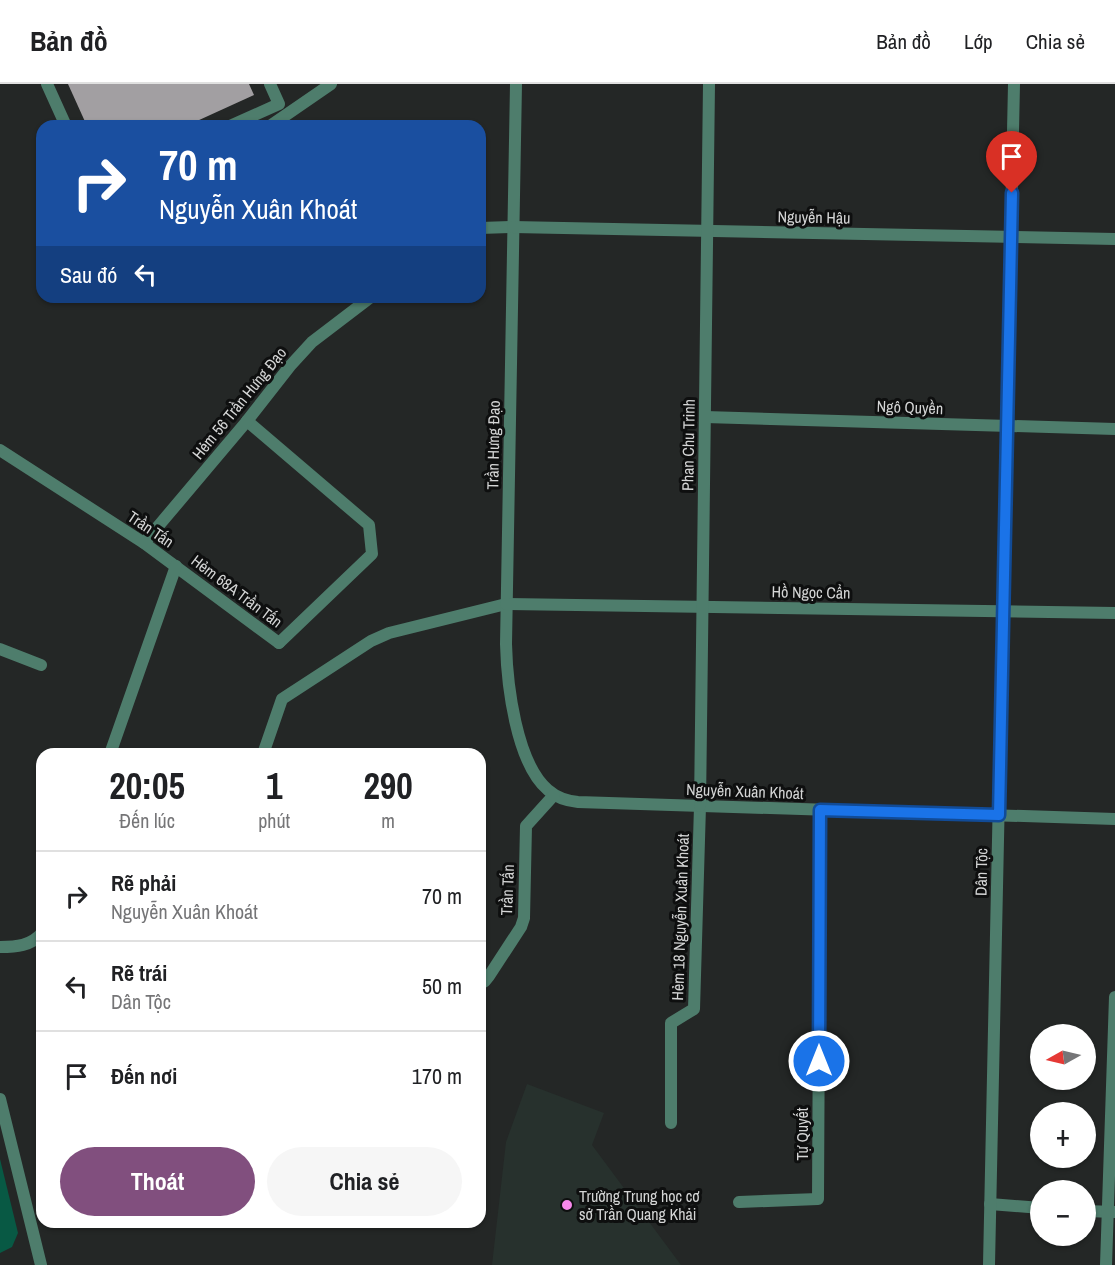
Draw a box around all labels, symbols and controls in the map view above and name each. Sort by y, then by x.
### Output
text: Bản đồ [30,22,108,60]
text: Bản đồ [876,27,931,56]
text: Lớp [964,27,993,56]
text: Chia sẻ [1026,27,1085,56]
pin [986,131,1037,193]
text: 70 m [159,137,238,193]
icon: arrive [995,140,1028,173]
icon: right [60,144,138,222]
text: Nguyễn Xuân Khoát [159,191,357,227]
street label: Nguyễn Hậu [777,205,851,229]
icon: left [129,258,162,291]
text: Sau đó [60,260,117,290]
street label: Hẻm 56 Trần Hưng Đạo [187,342,291,464]
street label: Ngô Quyền [876,395,944,419]
street label: Phan Chu Trinh [676,399,700,491]
street label: Trần Hưng Đạo [481,400,505,490]
street label: Trần Tấn [124,506,178,552]
street label: Hẻm 68A Trần Tấn [187,549,287,633]
street label: Hồ Ngọc Cẩn [771,580,851,604]
text: 20:05 [109,762,185,810]
text: 1 [266,762,282,810]
text: 290 [363,762,413,810]
street label: Nguyễn Xuân Khoát [686,778,804,804]
text: Đến lúc [119,807,175,834]
text: phút [258,807,290,834]
text: m [381,807,395,834]
street label: Hẻm 18 Nguyễn Xuân Khoát [666,833,694,1001]
street label: Dân Tộc [970,847,992,896]
street label: Trần Tấn [495,864,519,916]
text: Rẽ phải [111,868,176,898]
icon: right [60,880,93,913]
text: 70 m [422,881,462,911]
text: Nguyễn Xuân Khoát [111,898,258,925]
text: Rẽ trái [111,958,167,988]
icon: left [60,970,93,1003]
text: 50 m [422,971,462,1001]
text: Dân Tộc [111,988,171,1015]
north arrow [1030,1024,1096,1090]
map controls [1030,1024,1096,1246]
position arrow [787,1029,851,1093]
icon: arrive [60,1060,93,1093]
text: Đến nơi [111,1061,177,1091]
text: 170 m [412,1061,462,1091]
button: + [1030,1102,1096,1168]
street label: Tự Quyết [791,1107,813,1160]
button: Thoát [60,1147,255,1216]
button: Chia sẻ [267,1147,462,1216]
button: − [1030,1180,1096,1246]
place label: Trường Trung học cơ sở Trần Quang Khải [579,1185,700,1225]
marker: Trường Trung học cơ sở Trần Quang Khải [560,1198,574,1212]

